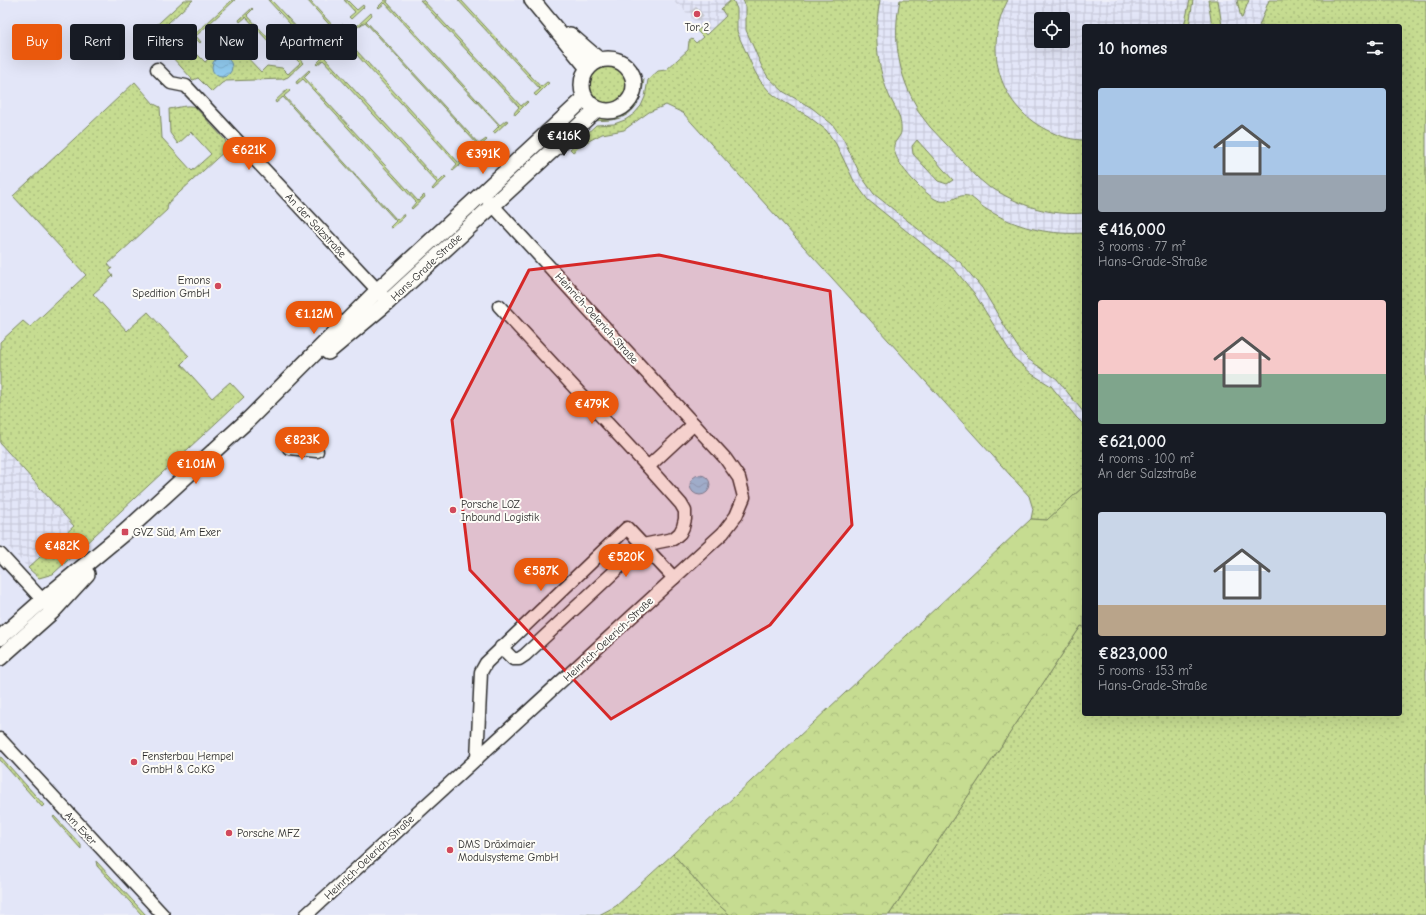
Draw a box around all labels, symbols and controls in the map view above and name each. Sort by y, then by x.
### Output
marker: Tor 2 [692,9,702,19]
map controls [1034,12,1070,48]
button: locate [1034,12,1070,48]
place label: Tor 2 [685,21,709,34]
chip: Buy [12,24,62,60]
chip: Rent [70,24,125,60]
chip: Filters [133,24,197,60]
chip: New [205,24,258,60]
chip: Apartment [266,24,357,60]
icon: filters [1364,37,1386,59]
text: 10 homes [1098,39,1167,58]
icon: home [1206,114,1278,186]
pin: €416K [536,123,592,157]
text: €416K [547,128,581,143]
pin: €621K [221,137,277,171]
pin: €391K [455,141,511,175]
text: €621K [232,142,266,157]
text: €391K [466,146,500,161]
street label: An der Salzstraße [282,190,349,261]
text: €416,000 [1098,220,1166,239]
street label: Hans-Grade-Straße [388,231,465,304]
text: 3 rooms · 77 m² [1098,239,1185,254]
text: Hans-Grade-Straße [1098,254,1207,269]
street label: Heinrich-Oelerich-Straße [552,270,641,367]
place label: Emons Spedition GmbH [132,274,210,300]
marker: Emons Spedition GmbH [213,281,223,291]
pin: €1.12M [281,301,347,335]
text: €1.12M [295,306,333,321]
icon: home [1206,326,1278,398]
pin: €479K [564,391,620,425]
text: €479K [575,396,609,411]
pin: €823K [274,427,330,461]
text: €823K [284,432,320,447]
text: €621,000 [1098,432,1166,451]
pin: €1.01M [163,451,229,485]
text: 4 rooms · 100 m² [1098,451,1194,466]
text: €1.01M [176,456,216,471]
text: An der Salzstraße [1098,466,1196,481]
place label: Porsche LOZ Inbound Logistik [461,498,540,524]
marker: Porsche LOZ Inbound Logistik [448,505,458,515]
place label: GVZ Süd, Am Exer [133,526,221,539]
marker: GVZ Süd, Am Exer [120,527,130,537]
pin: €482K [34,533,90,567]
text: €482K [44,538,80,553]
icon: home [1206,538,1278,610]
pin: €520K [598,544,654,578]
text: €520K [607,549,645,564]
pin: €587K [513,558,569,592]
text: €587K [523,563,559,578]
street label: Heinrich-Oelerich-Straße [561,594,656,684]
text: €823,000 [1098,644,1168,663]
text: 5 rooms · 153 m² [1098,663,1192,678]
text: Hans-Grade-Straße [1098,678,1207,693]
place label: Fensterbau Hempel GmbH & Co.KG [142,750,234,776]
marker: Fensterbau Hempel GmbH & Co.KG [129,757,139,767]
street label: Am Exer [62,809,100,848]
street label: Heinrich-Oelerich-Straße [322,812,417,902]
place label: Porsche MFZ [237,827,300,840]
marker: Porsche MFZ [224,828,234,838]
place label: DMS Dräxlmaier Modulsysteme GmbH [458,838,558,864]
marker: DMS Dräxlmaier Modulsysteme GmbH [445,845,455,855]

